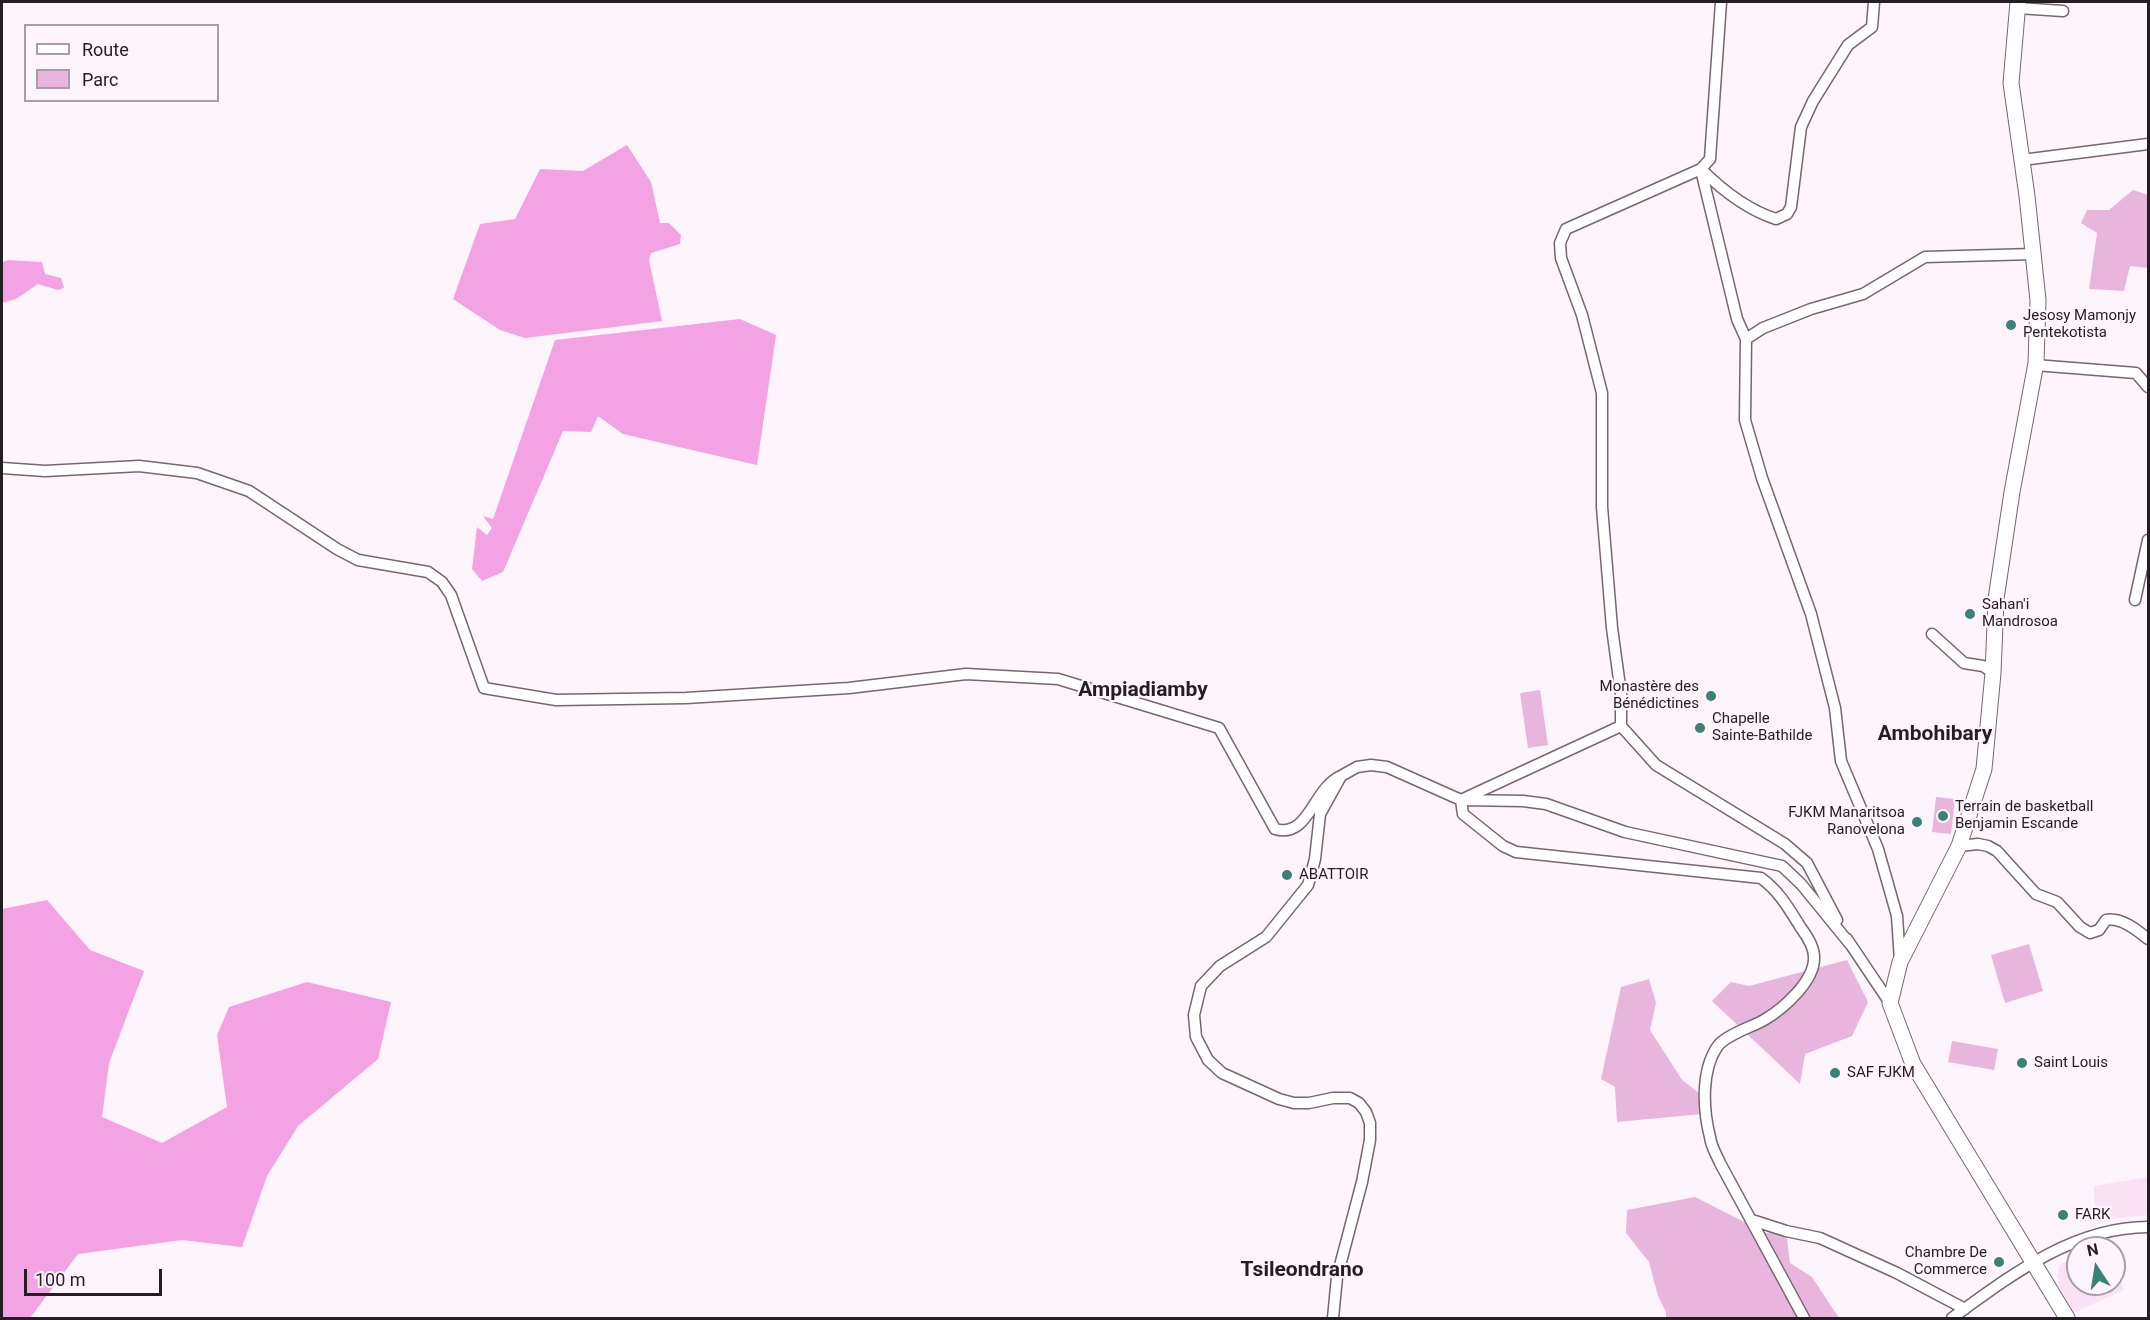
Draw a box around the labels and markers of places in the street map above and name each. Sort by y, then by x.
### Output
place label: Jesosy Mamonjy Pentekotista [2023,307,2136,342]
marker: Jesosy Mamonjy Pentekotista [2004,318,2018,332]
place label: Sahan'i Mandrosoa [1982,596,2058,631]
marker: Sahan'i Mandrosoa [1963,607,1977,621]
place label: Monastère des Bénédictines [1600,678,1699,713]
marker: Monastère des Bénédictines [1704,689,1718,703]
place label: Chapelle Sainte-Bathilde [1712,710,1812,745]
marker: Chapelle Sainte-Bathilde [1693,721,1707,735]
place label: Terrain de basketball Benjamin Escande [1955,798,2094,833]
place label: FJKM Manaritsoa Ranovelona [1788,804,1905,839]
marker: Terrain de basketball Benjamin Escande [1936,809,1950,823]
marker: FJKM Manaritsoa Ranovelona [1910,815,1924,829]
place label: ABATTOIR [1299,866,1368,884]
marker: ABATTOIR [1280,868,1294,882]
place label: Saint Louis [2034,1054,2108,1072]
marker: Saint Louis [2015,1056,2029,1070]
place label: SAF FJKM [1847,1064,1915,1082]
marker: SAF FJKM [1828,1066,1842,1080]
place label: FARK [2075,1206,2110,1224]
marker: FARK [2056,1208,2070,1222]
place label: Chambre De Commerce [1905,1244,1987,1279]
marker: Chambre De Commerce [1992,1255,2006,1269]

